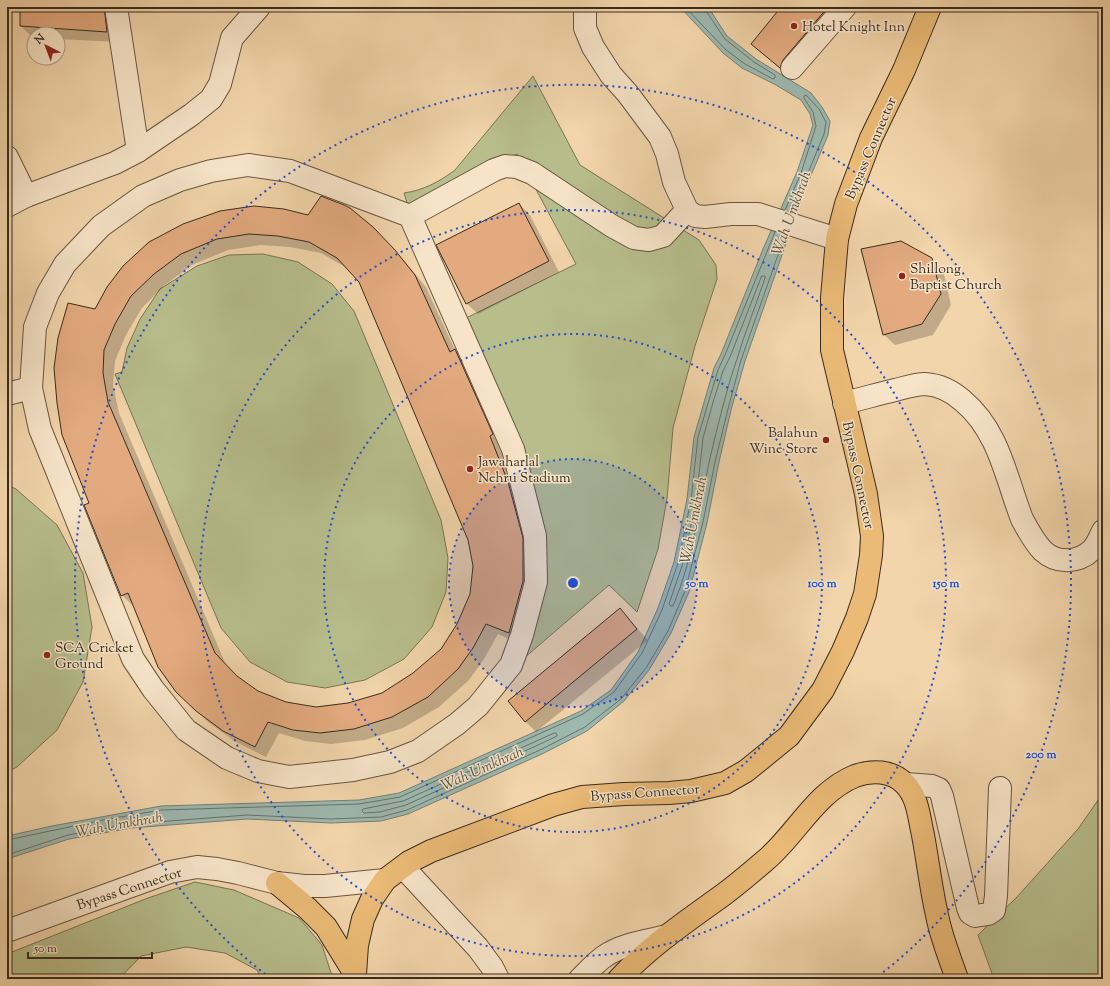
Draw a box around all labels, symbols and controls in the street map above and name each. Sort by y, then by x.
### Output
place label: Hotel Knight Inn [802,18,905,38]
marker: Hotel Knight Inn [789,21,799,31]
north arrow [26,26,66,66]
text: N [31,30,49,49]
street label: Bypass Connector [841,94,903,203]
water label: Wah Umkhrah [767,168,818,259]
place label: Shillong Baptist Church [910,260,1002,296]
marker: Shillong Baptist Church [897,271,907,281]
street label: Bypass Connector [836,420,878,532]
place label: Balahun Wine Store [749,424,818,460]
marker: Balahun Wine Store [821,435,831,445]
place label: Jawaharlal Nehru Stadium [477,453,571,489]
marker: Jawaharlal Nehru Stadium [465,464,475,474]
water label: Wah Umkhrah [676,474,713,566]
text: 50 m [685,575,709,593]
text: 100 m [806,575,837,593]
text: 150 m [931,575,960,593]
centre of rings [566,576,580,590]
place label: SCA Cricket Ground [55,639,134,675]
marker: SCA Cricket Ground [42,650,52,660]
water label: Wah Umkhrah [438,742,528,797]
text: 200 m [1026,746,1056,764]
street label: Bypass Connector [590,780,701,808]
water label: Wah Umkhrah [74,807,165,843]
street label: Bypass Connector [74,863,185,916]
scale bar [28,934,152,960]
text: 50 m [33,940,57,958]

